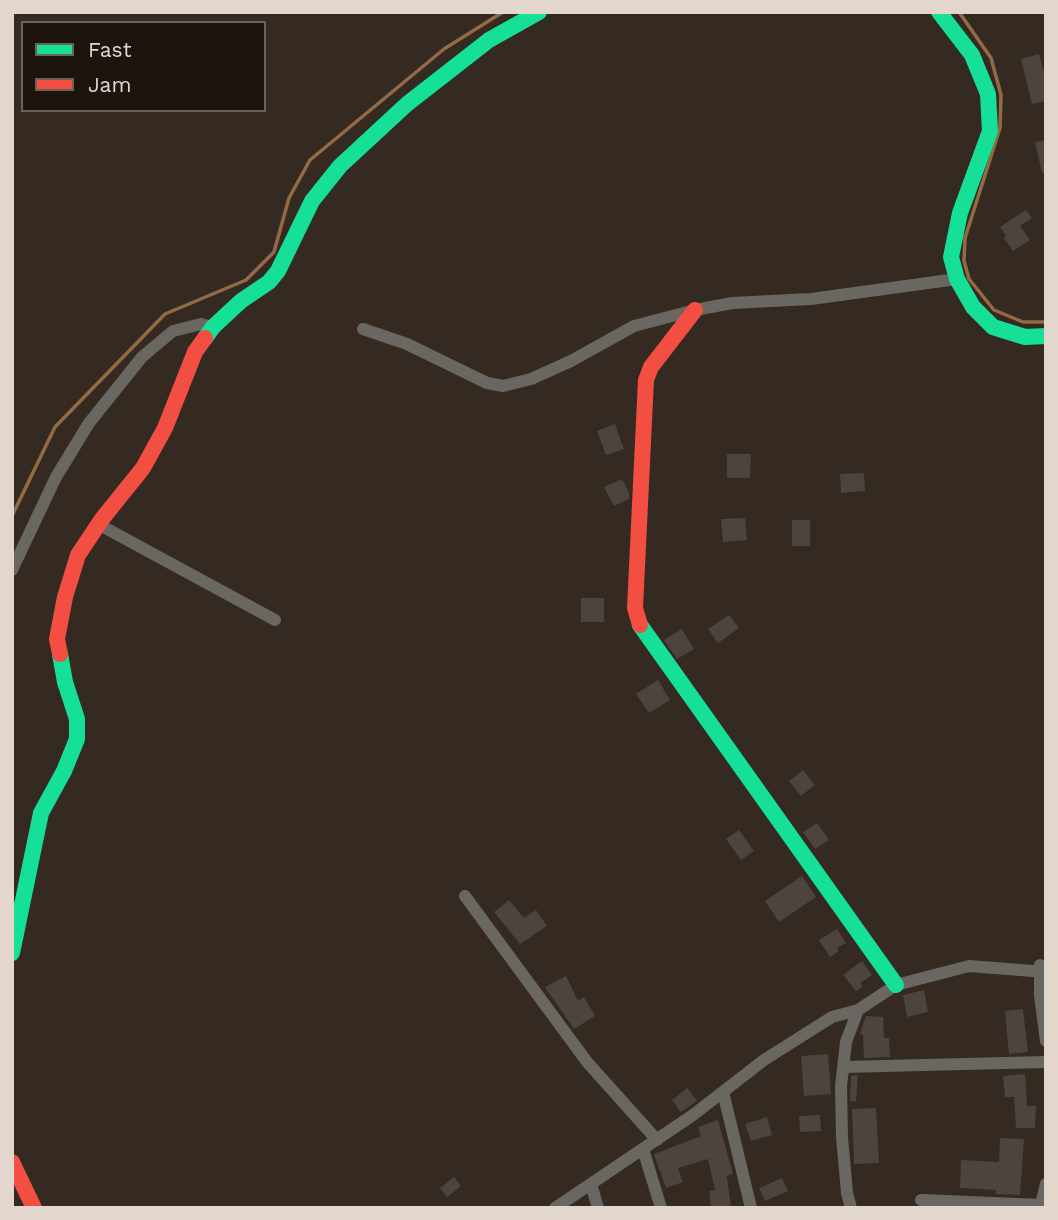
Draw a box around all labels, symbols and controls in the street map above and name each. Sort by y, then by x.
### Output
legend [21,21,266,112]
text: Fast [88,37,132,62]
text: Jam [88,72,131,97]

